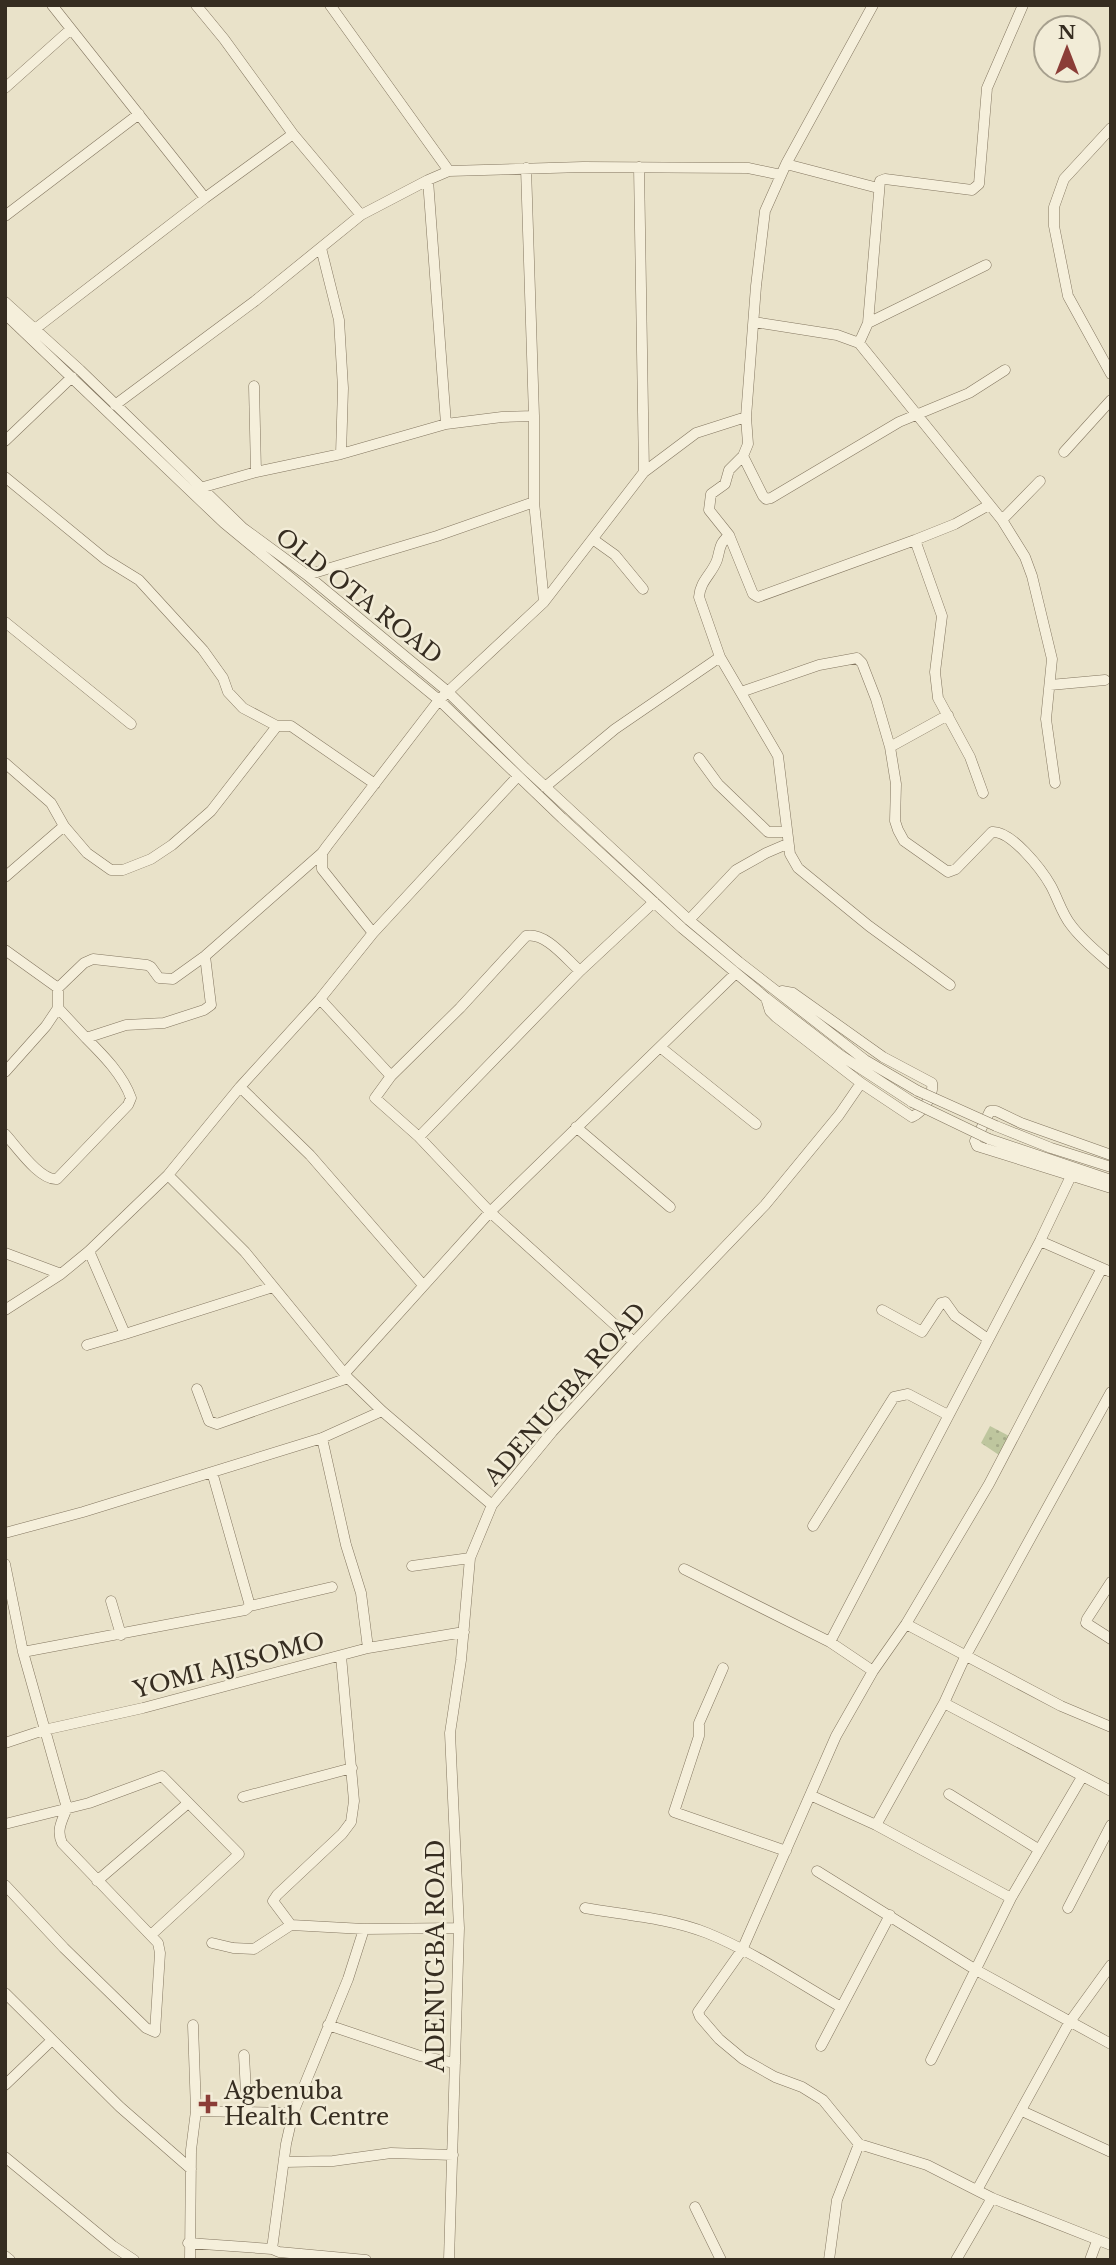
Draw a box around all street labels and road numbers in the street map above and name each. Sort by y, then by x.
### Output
street label: OLD OTA ROAD [270,522,448,670]
street label: ADENUGBA ROAD [478,1297,652,1492]
street label: YOMI AJISOMO [129,1626,328,1704]
street label: ADENUGBA ROAD [422,1840,450,2073]

